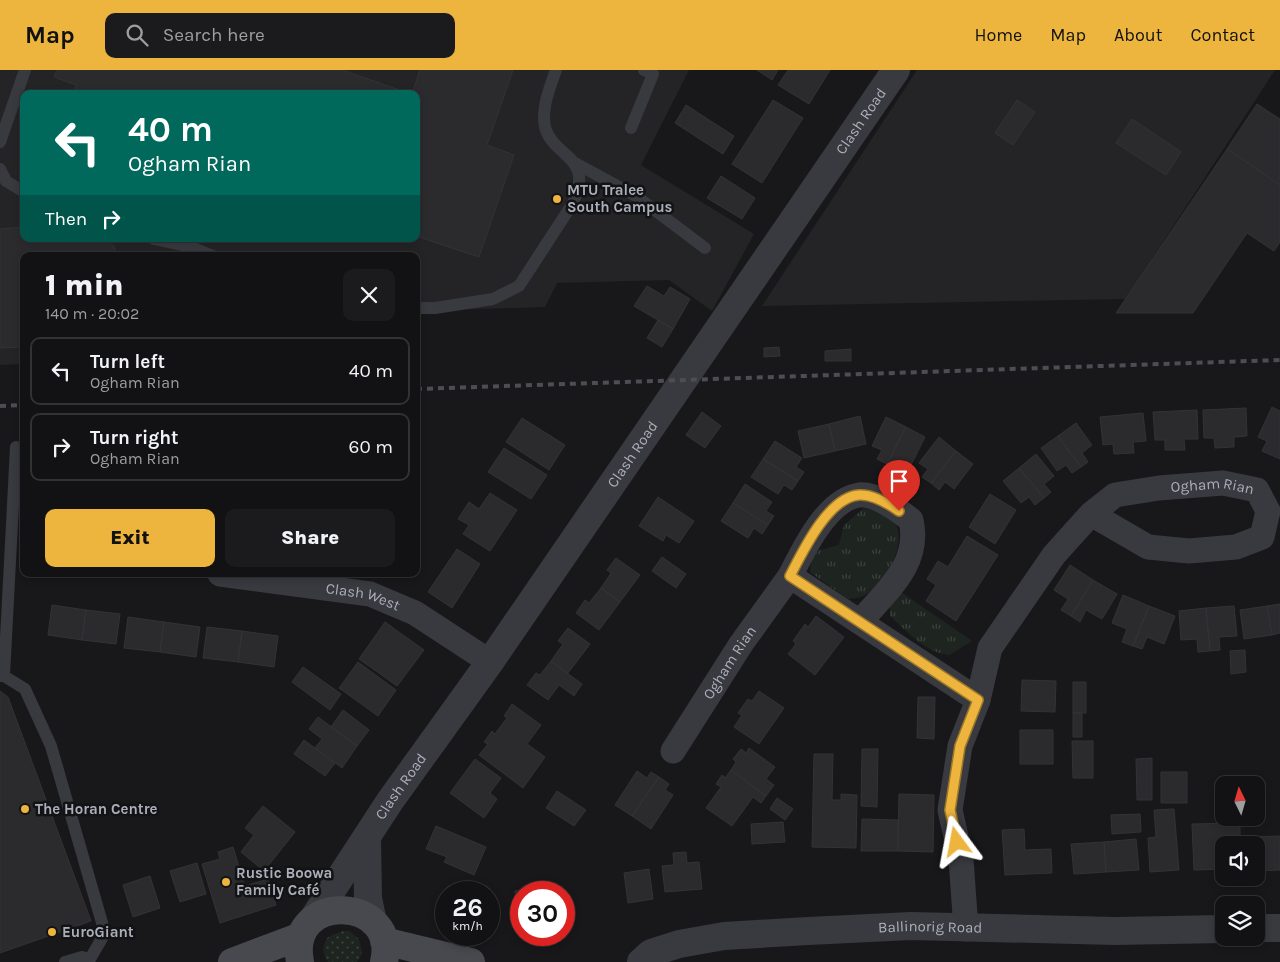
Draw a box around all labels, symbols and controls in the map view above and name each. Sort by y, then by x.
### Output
search box [105,13,455,58]
text: Map [25,21,75,49]
icon: search [123,21,151,49]
text: Search here [163,24,265,46]
text: Home [974,24,1022,46]
text: Map [1050,24,1086,46]
text: About [1114,24,1163,46]
text: Contact [1191,24,1255,46]
street label: Clash Road [832,84,890,158]
text: 40 m [128,109,213,150]
icon: left [45,110,110,175]
text: Ogham Rian [128,151,251,177]
place label: MTU Tralee South Campus [567,181,673,216]
marker: MTU Tralee South Campus [551,193,563,205]
icon: right [97,205,125,233]
text: Then [45,208,87,230]
text: 1 min [45,267,124,303]
button: close [343,269,395,321]
text: 140 m · 20:02 [45,304,139,323]
text: Turn left [90,351,165,373]
icon: left [47,357,75,385]
text: 40 m [349,360,393,382]
text: Ogham Rian [90,373,180,392]
street label: Clash Road [603,418,662,491]
text: Turn right [90,427,179,449]
icon: right [47,433,75,461]
text: 60 m [349,436,393,458]
text: Ogham Rian [90,449,180,468]
pin [878,460,920,511]
icon: arrive [885,467,913,495]
street label: Ogham Rian [1170,474,1256,498]
button: Exit [45,509,215,567]
button: Share [225,509,395,567]
street label: Clash West [325,579,403,615]
street label: Ogham Rian [699,622,760,703]
street label: Clash Road [371,750,430,823]
north arrow [1215,776,1265,826]
map controls [1215,776,1265,946]
place label: The Horan Centre [35,800,158,818]
marker: The Horan Centre [19,803,31,815]
position arrow [930,815,982,867]
button: sound [1215,836,1265,886]
place label: Rustic Boowa Family Café [236,864,332,899]
marker: Rustic Boowa Family Café [220,876,232,888]
speed limit sign: 30 [510,881,575,946]
text: 26 [452,893,483,922]
button: layers [1215,896,1265,946]
street label: Ballinorig Road [878,917,982,937]
text: km/h [452,919,483,933]
place label: EuroGiant [62,923,134,941]
marker: EuroGiant [46,926,58,938]

